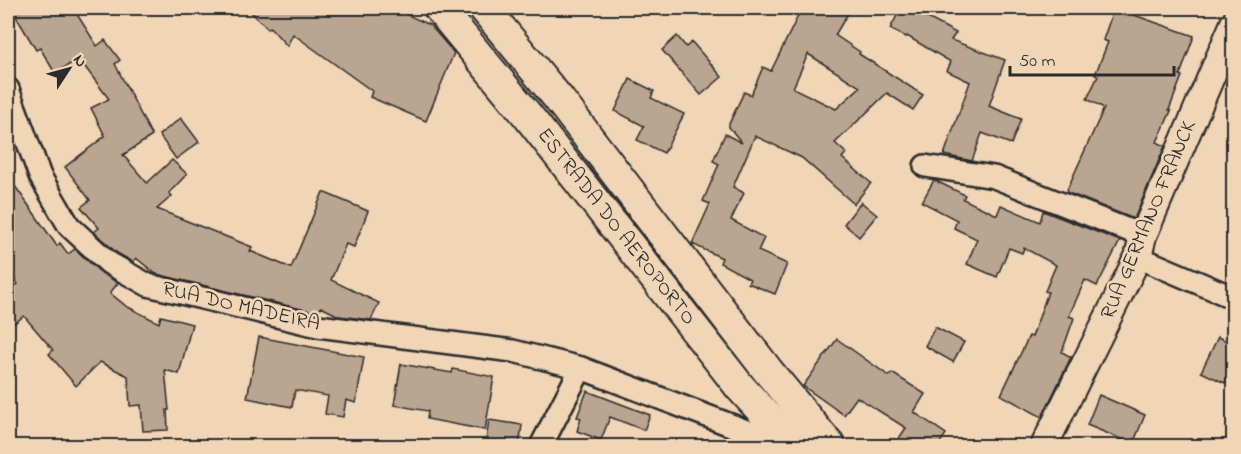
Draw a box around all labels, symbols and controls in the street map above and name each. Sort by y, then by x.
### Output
north arrow [39,39,99,99]
scale bar [1010,39,1174,77]
text: 50 m [1019,49,1056,75]
text: N [67,50,93,73]
street label: RUA GERMANO FRANCK [1093,115,1205,324]
street label: ESTRADA DO AEROPORTO [529,122,703,332]
street label: RUA DO MADEIRA [159,274,323,340]

